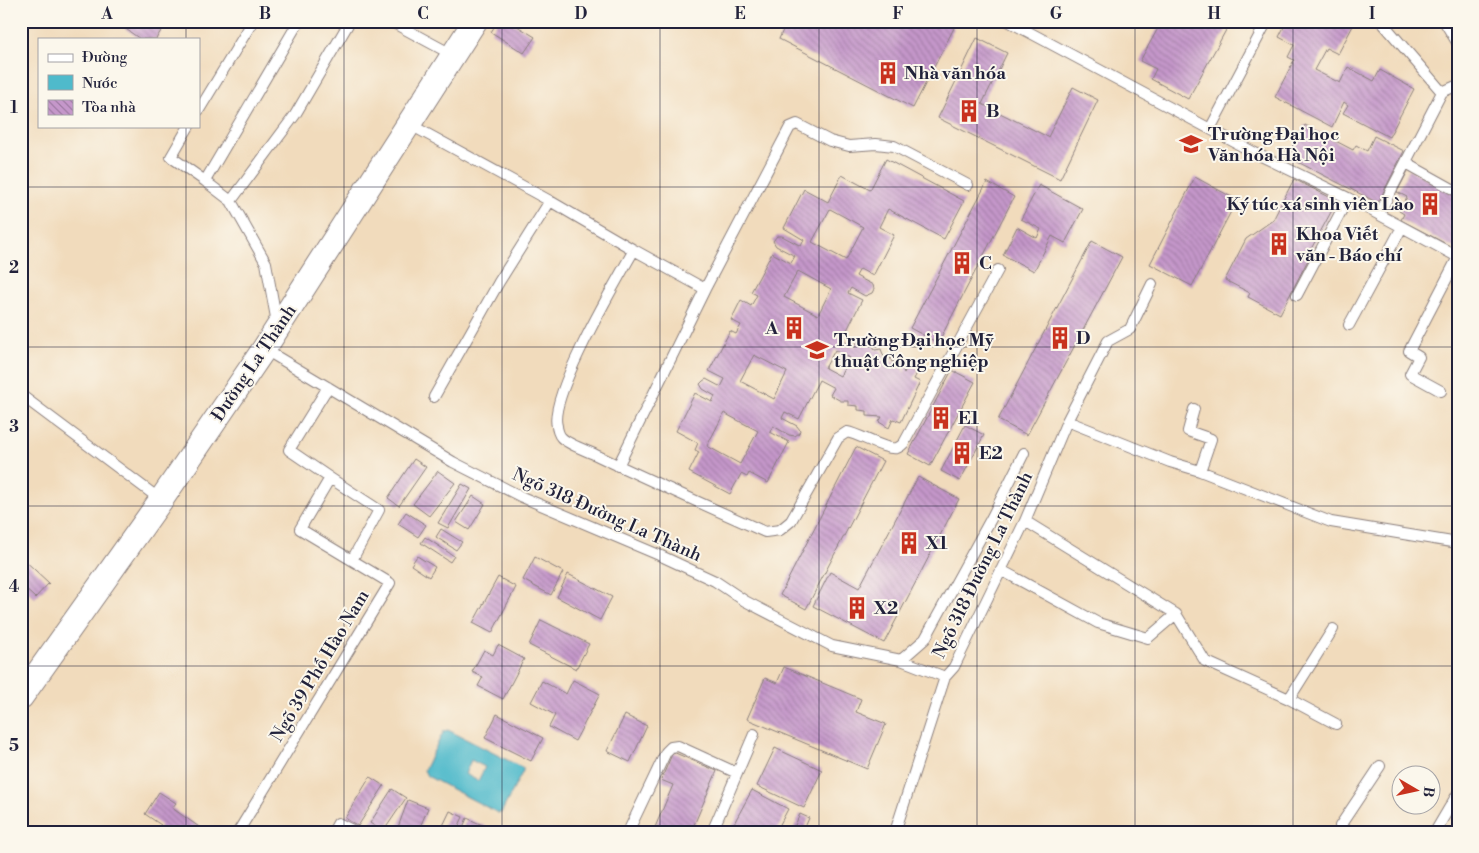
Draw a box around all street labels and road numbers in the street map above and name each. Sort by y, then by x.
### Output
street label: Đường La Thành [206,300,302,426]
street label: Ngõ 318 Đường La Thành [509,463,705,567]
street label: Ngõ 318 Đường La Thành [928,468,1038,662]
street label: Ngõ 39 Phố Hào Nam [266,586,375,746]

